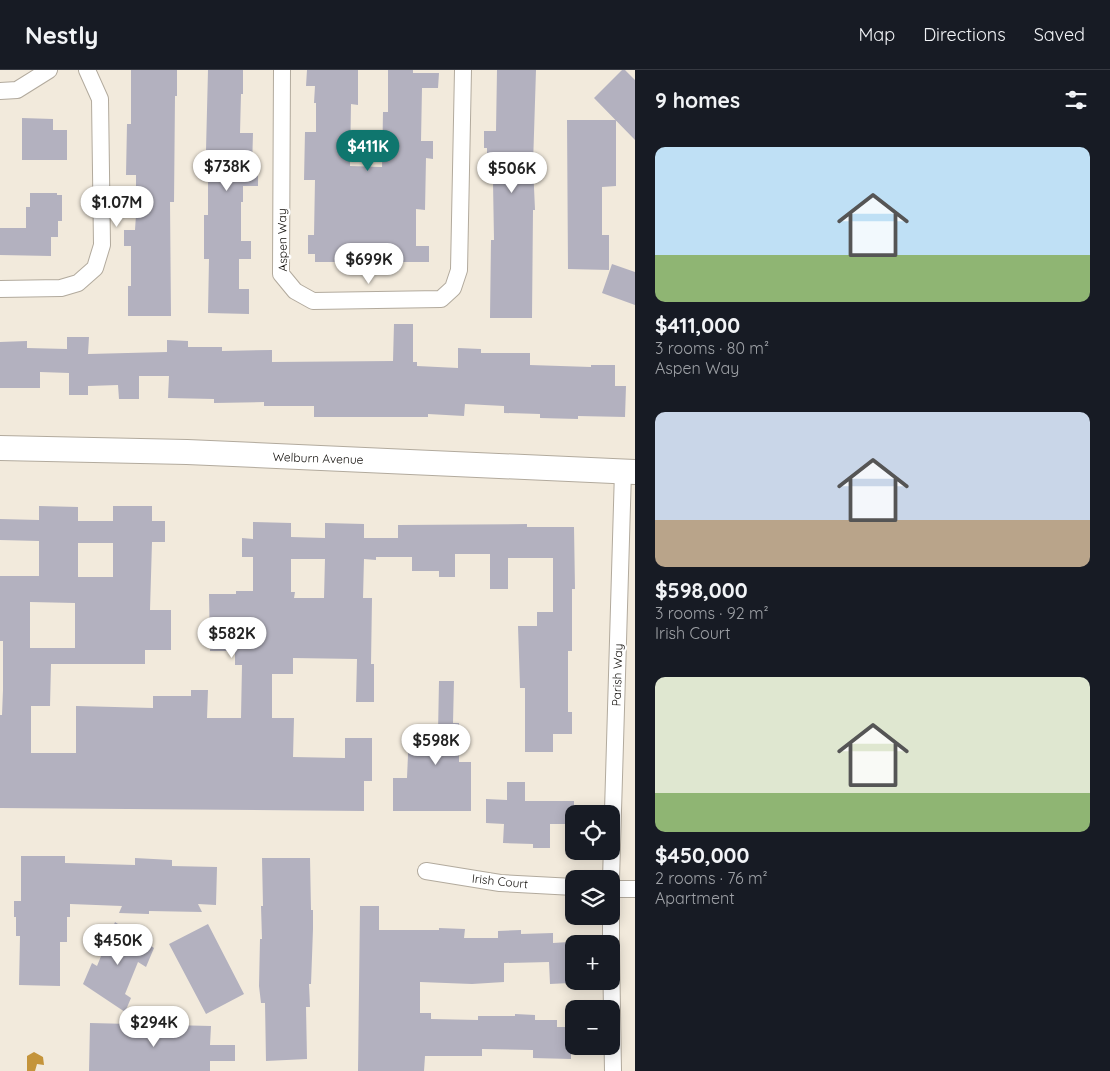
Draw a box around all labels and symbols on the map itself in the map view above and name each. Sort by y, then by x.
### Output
pin: $411K [333,129,403,172]
pin: $738K [192,150,262,192]
pin: $506K [477,152,547,194]
pin: $1.07M [76,186,158,228]
street label: Aspen Way [274,208,290,272]
pin: $699K [334,242,404,285]
street label: Welburn Avenue [272,449,364,467]
pin: $582K [197,616,267,659]
street label: Parish Way [608,643,626,707]
pin: $598K [401,724,471,766]
street label: Irish Court [471,871,529,891]
pin: $450K [83,924,153,966]
pin: $294K [119,1006,189,1048]

